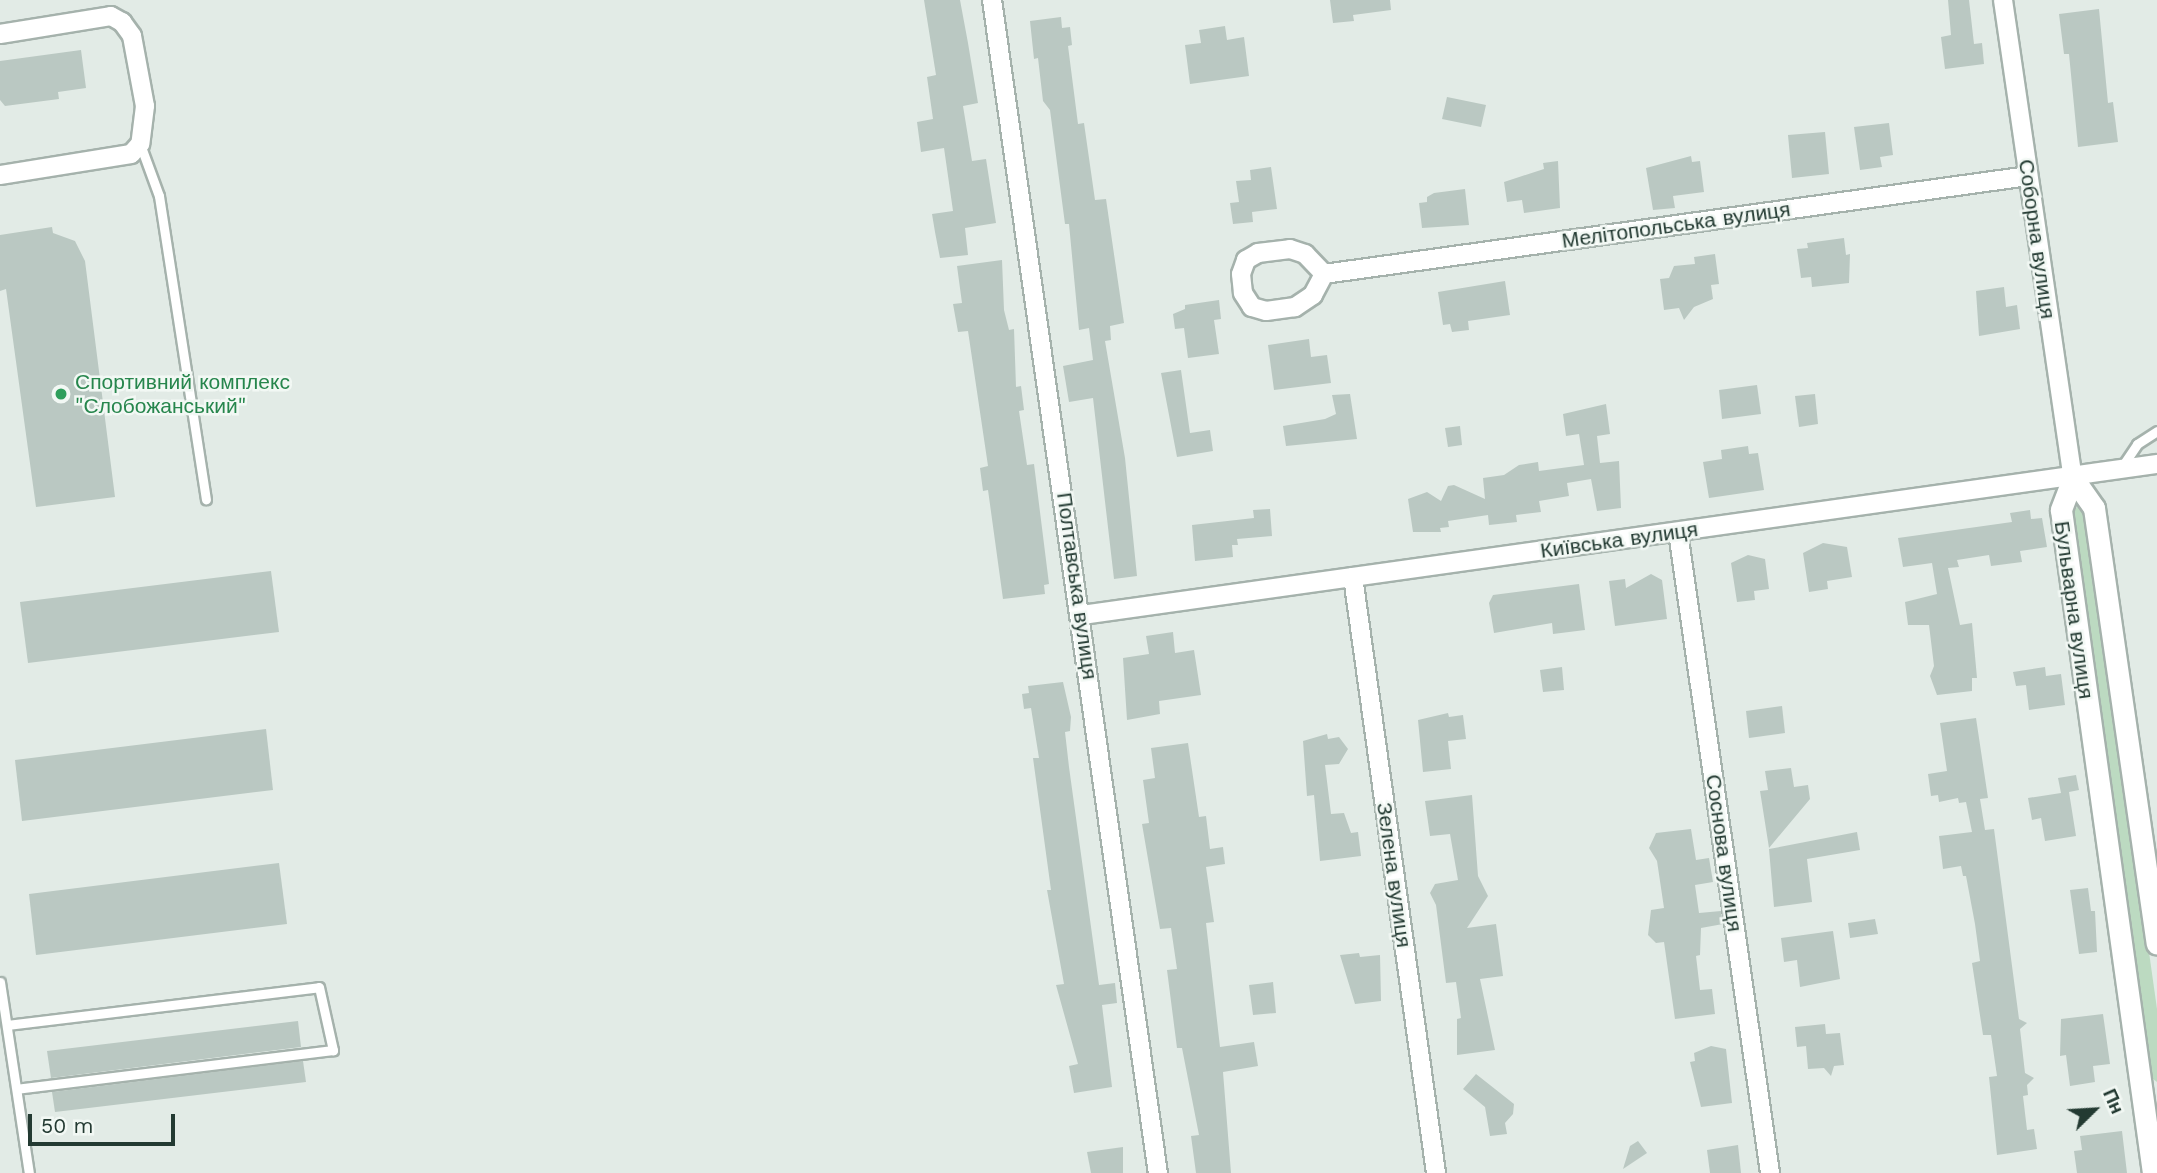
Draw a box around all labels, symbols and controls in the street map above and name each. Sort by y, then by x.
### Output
street label: Соборна вулиця [2013,158,2061,320]
street label: Мелітопольська вулиця [1560,196,1792,254]
place label: Спортивний комплекс "Слобожанський" [75,369,290,419]
marker: Спортивний комплекс "Слобожанський" [53,386,69,402]
street label: Полтавська вулиця [1051,491,1103,681]
street label: Київська вулиця [1539,516,1699,564]
street label: Бульварна вулиця [2049,519,2099,701]
street label: Соснова вулиця [1700,773,1748,933]
street label: Зелена вулиця [1371,801,1417,949]
north arrow [2059,1075,2129,1145]
text: Пн [2098,1085,2129,1117]
scale bar [32,1100,178,1144]
text: 50 m [41,1113,93,1138]

